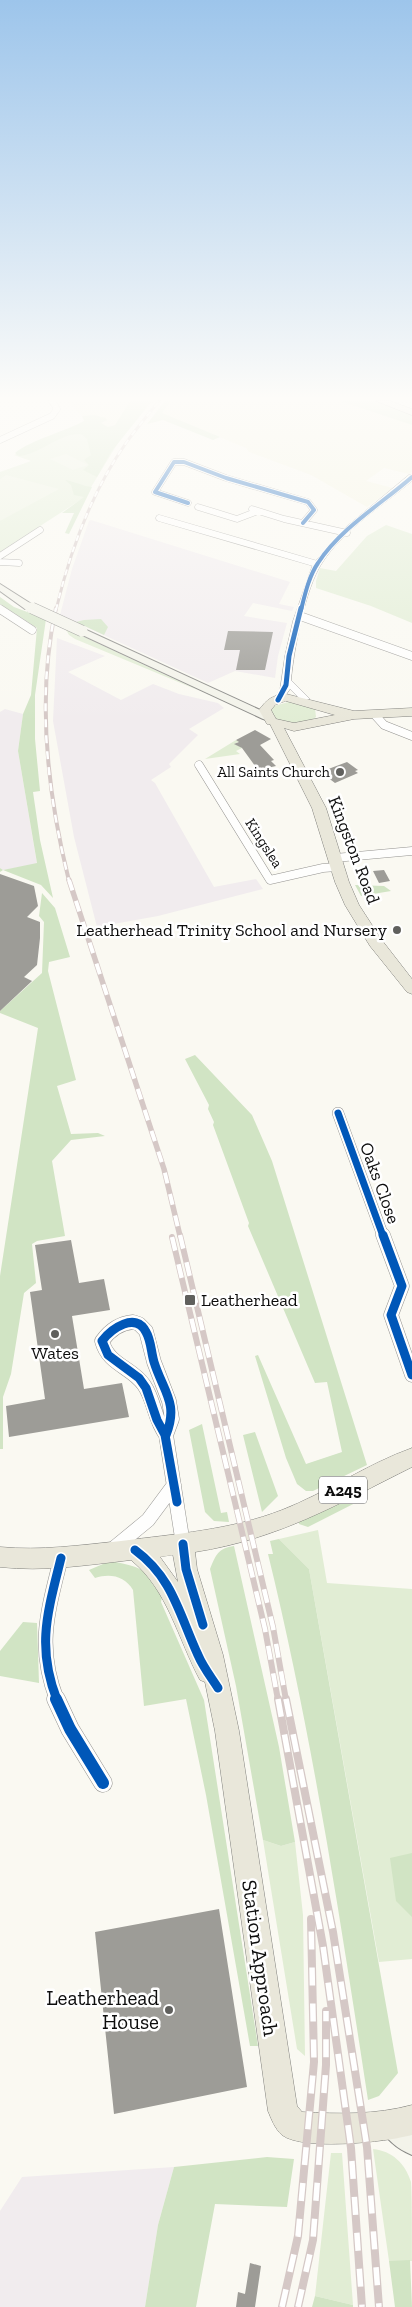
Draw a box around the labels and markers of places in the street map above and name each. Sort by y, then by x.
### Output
place label: All Saints Church [217,763,331,781]
marker: All Saints Church [334,766,346,778]
place label: Leatherhead Trinity School and Nursery [76,919,388,941]
marker: Leatherhead Trinity School and Nursery [391,924,403,936]
place label: Leatherhead [201,1289,298,1311]
marker: Leatherhead [183,1293,197,1307]
marker: Wates [49,1328,61,1340]
place label: Wates [31,1342,79,1364]
place label: Leatherhead House [46,1985,159,2034]
marker: Leatherhead House [163,2004,175,2016]

